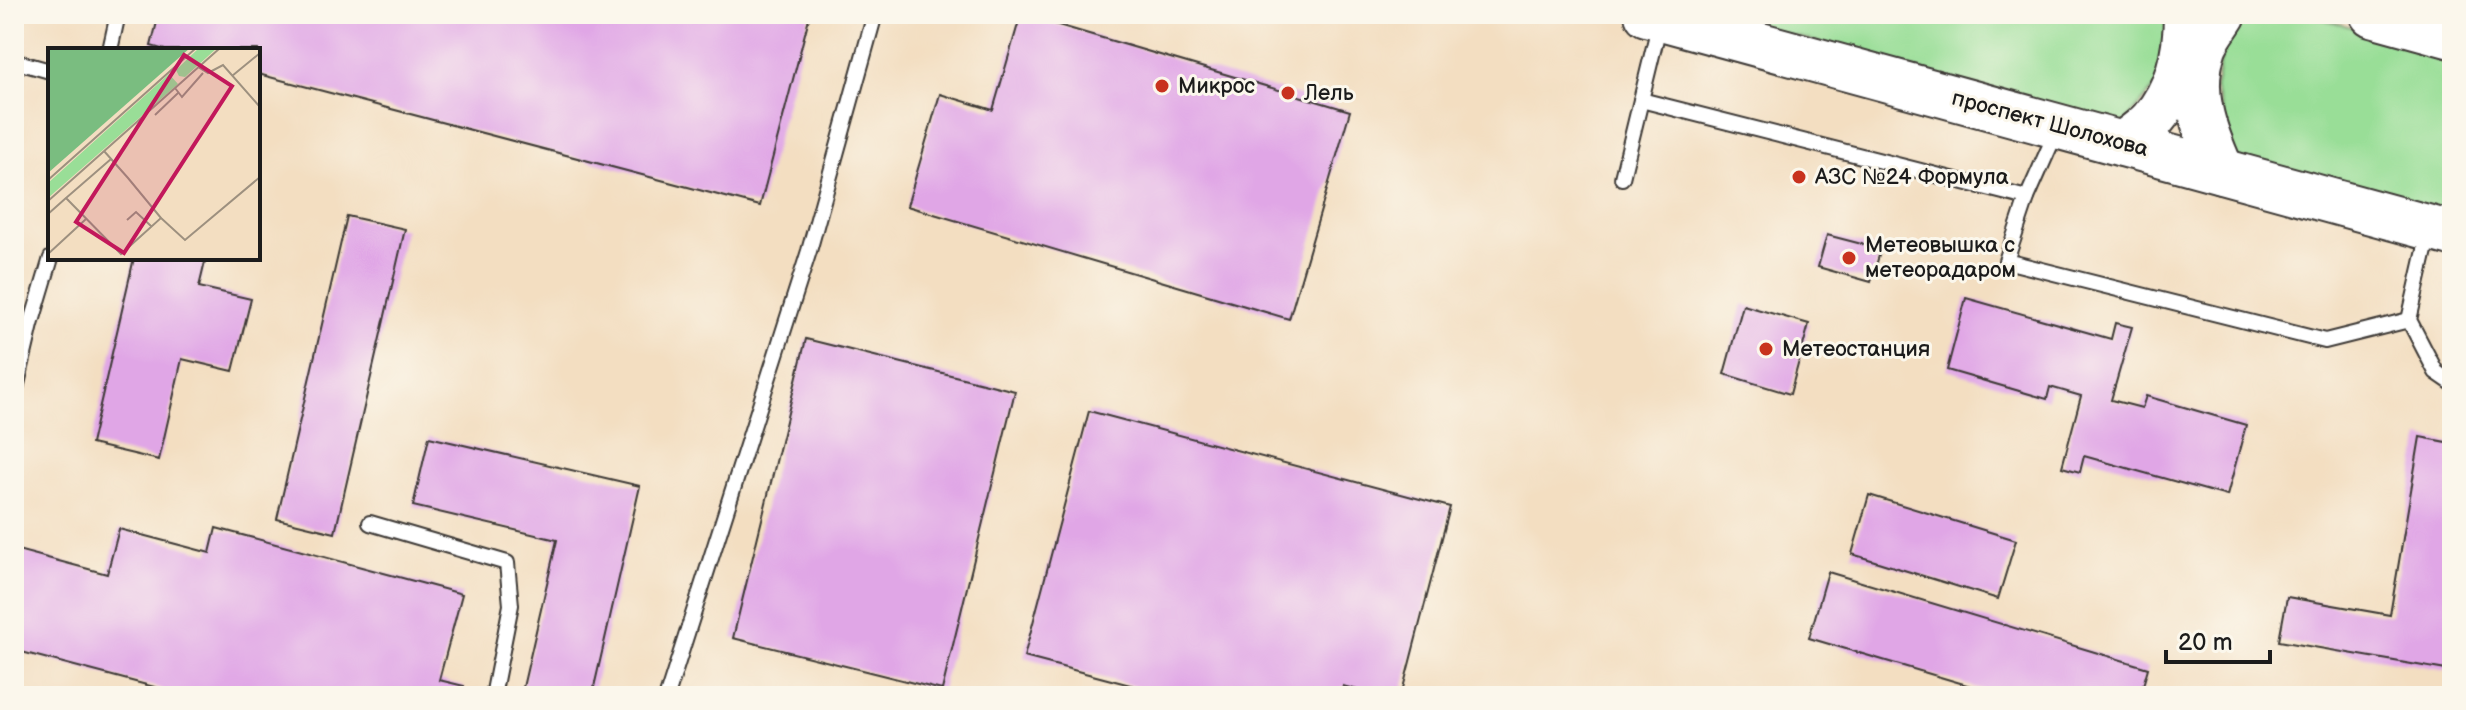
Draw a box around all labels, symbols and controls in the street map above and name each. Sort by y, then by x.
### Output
inset map [48,48,260,260]
place label: Микрос [1178,73,1255,100]
marker: Микрос [1153,77,1171,95]
place label: Лель [1303,80,1354,107]
marker: Лель [1279,84,1297,102]
street label: проспект Шолохова [1949,85,2151,163]
place label: АЗС №24 Формула [1814,164,2009,191]
marker: АЗС №24 Формула [1790,168,1808,186]
place label: Метеовышка с метеорадаром [1865,232,2016,284]
marker: Метеовышка с метеорадаром [1840,249,1858,267]
place label: Метеостанция [1782,336,1930,363]
marker: Метеостанция [1757,340,1775,358]
scale bar [2166,614,2270,664]
text: 20 m [2178,628,2233,657]

